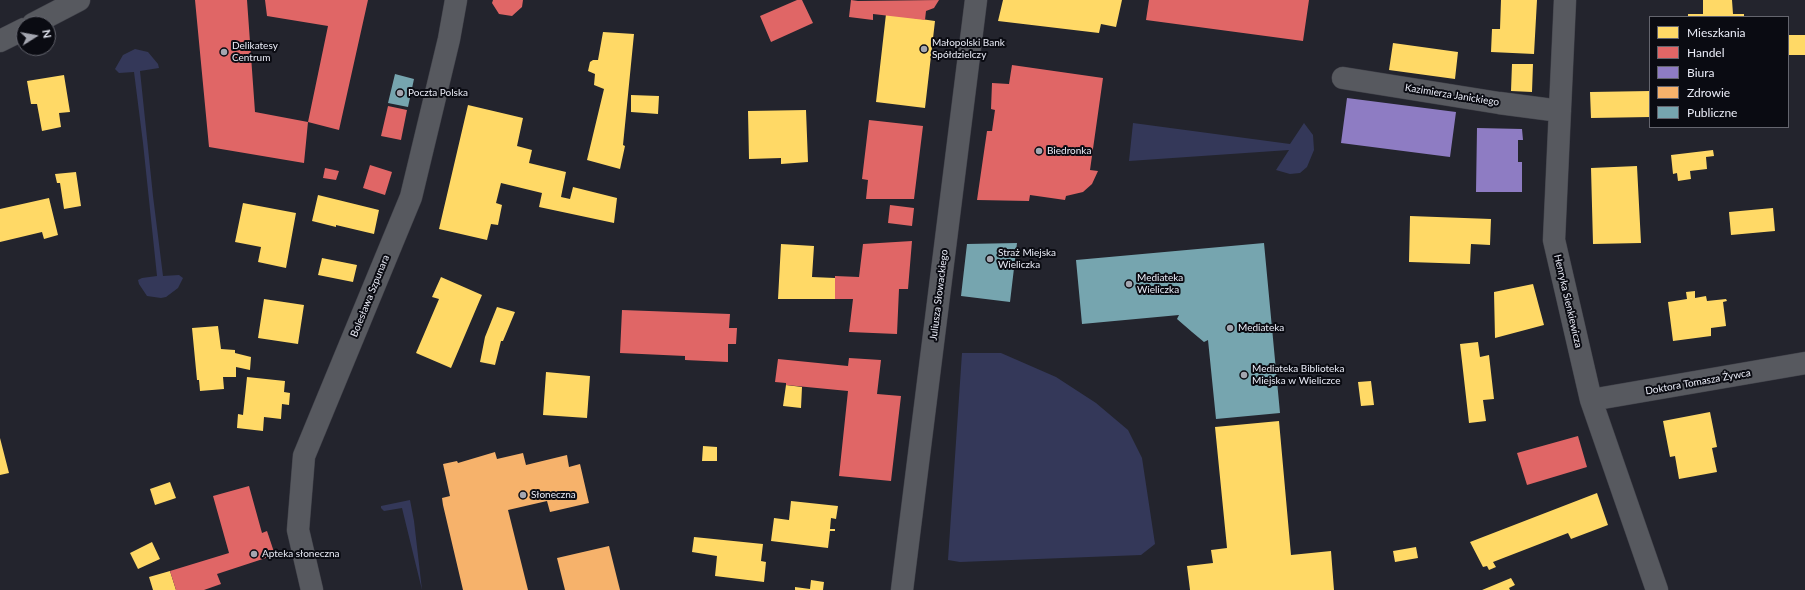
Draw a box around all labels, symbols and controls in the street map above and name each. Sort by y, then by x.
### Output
north arrow [16,16,56,56]
legend [1649,16,1789,128]
text: Mieszkania [1687,25,1746,40]
text: N [40,28,54,39]
place label: Małopolski Bank Spółdzielczy [932,37,1005,60]
place label: Delikatesy Centrum [232,40,278,64]
marker: Małopolski Bank Spółdzielczy [919,44,929,54]
text: Handel [1687,45,1725,60]
marker: Delikatesy Centrum [219,47,229,57]
text: Biura [1687,65,1714,80]
street label: Kazimierza Janickiego [1404,82,1500,108]
text: Zdrowie [1687,85,1730,100]
place label: Poczta Polska [408,87,468,99]
marker: Poczta Polska [395,88,405,98]
text: Publiczne [1687,105,1737,120]
place label: Biedronka [1047,145,1091,157]
marker: Biedronka [1034,146,1044,156]
place label: Straż Miejska Wieliczka [998,247,1056,270]
street label: Juliusza Słowackiego [927,249,951,341]
street label: Bolesława Szpunara [348,253,392,339]
street label: Henryka Sienkiewicza [1551,253,1585,349]
marker: Straż Miejska Wieliczka [985,254,995,264]
place label: Mediateka Wieliczka [1137,272,1183,296]
marker: Mediateka Wieliczka [1124,279,1134,289]
place label: Mediateka [1238,322,1284,334]
marker: Mediateka [1225,323,1235,333]
place label: Mediateka Biblioteka Miejska w Wieliczce [1252,363,1344,386]
street label: Doktora Tomasza Żywca [1644,367,1752,397]
marker: Mediateka Biblioteka Miejska w Wieliczce [1239,370,1249,380]
place label: Słoneczna [531,489,576,501]
marker: Słoneczna [518,490,528,500]
place label: Apteka słoneczna [262,548,340,560]
marker: Apteka słoneczna [249,549,259,559]

